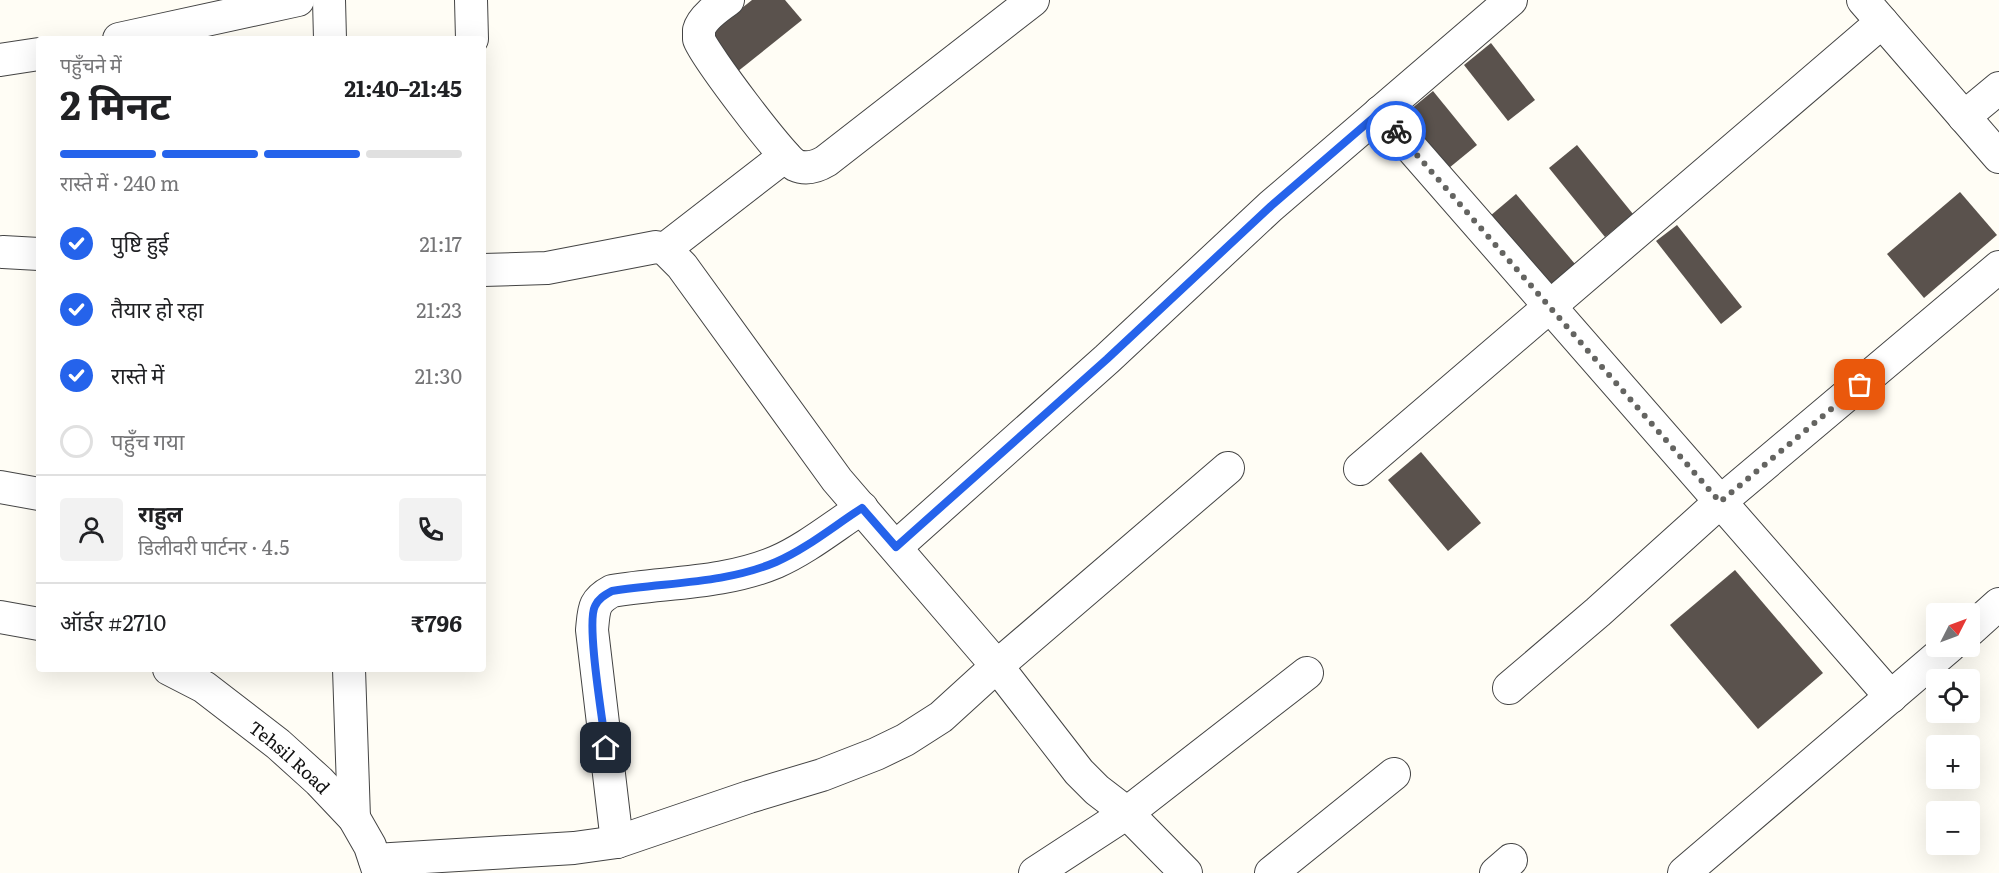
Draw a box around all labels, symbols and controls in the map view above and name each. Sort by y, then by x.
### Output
text: पहुँचने में [60,49,122,79]
text: 21:40–21:45 [344,71,462,104]
text: 2 मिनट [60,74,171,132]
courier [1366,101,1426,161]
icon: bike [1380,115,1413,148]
text: रास्ते में · 240 m [60,167,179,197]
text: पुष्टि हुई [111,226,169,259]
icon: check [60,227,93,260]
text: 21:17 [419,228,462,258]
text: तैयार हो रहा [111,292,204,325]
icon: check [60,293,93,326]
text: 21:23 [416,294,462,324]
text: रास्ते में [111,358,164,391]
icon: check [60,359,93,392]
pin [1834,359,1885,410]
text: 21:30 [415,360,462,390]
icon: bag [1843,368,1876,401]
text: पहुँच गया [111,424,184,457]
text: राहुल [138,496,183,529]
button: person [60,498,123,561]
button: phone [399,498,462,561]
text: डिलीवरी पार्टनर · 4.5 [138,531,290,561]
north arrow [1926,603,1980,657]
map controls [1926,603,1980,855]
text: ऑर्डर #2710 [60,605,166,638]
text: ₹796 [411,606,462,639]
button: locate [1926,669,1980,723]
street label: Tehsil Road [244,713,337,799]
pin [580,722,631,773]
icon: home [589,731,622,764]
button: + [1926,735,1980,789]
button: − [1926,801,1980,855]

